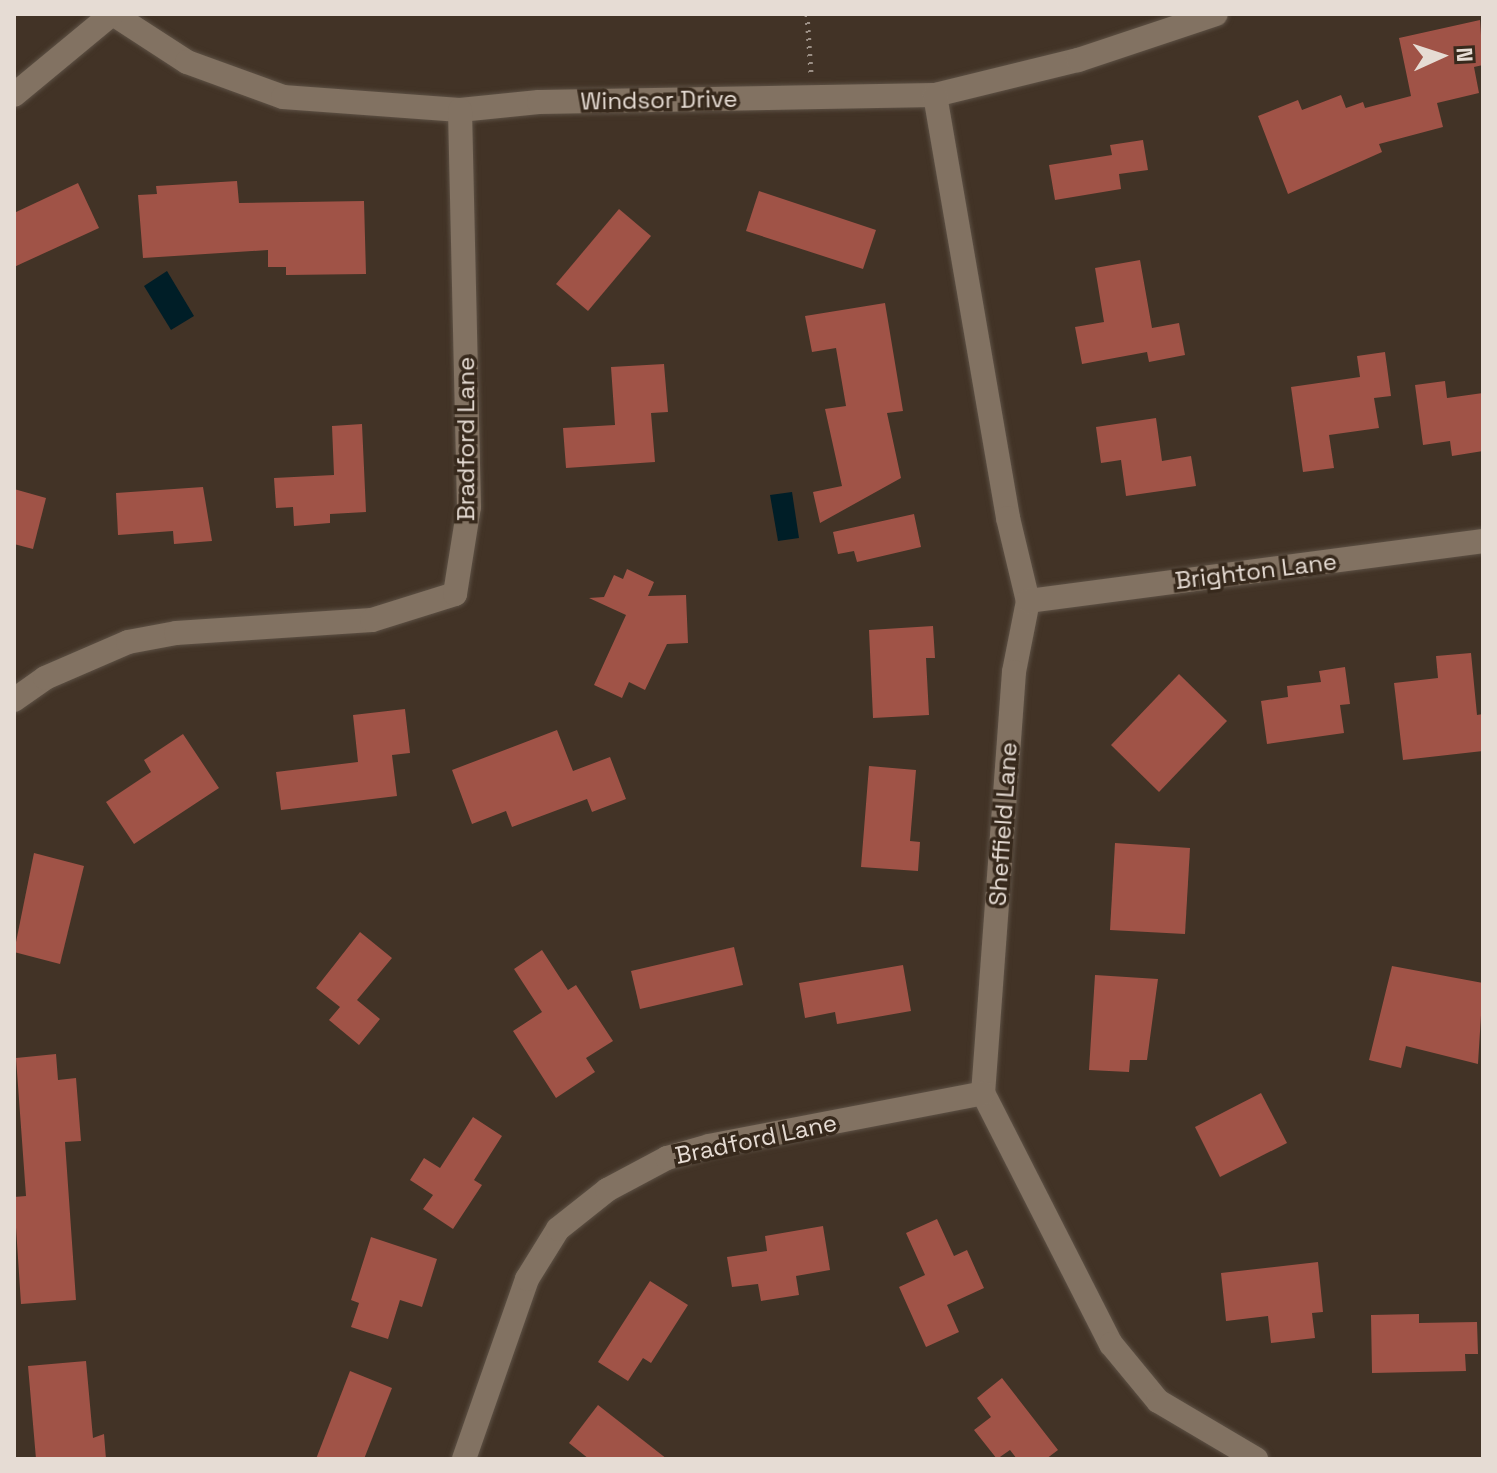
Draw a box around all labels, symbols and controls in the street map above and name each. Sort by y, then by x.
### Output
north arrow [1401,16,1481,96]
text: N [1451,47,1479,63]
street label: Windsor Drive [580,84,738,116]
street label: Bradford Lane [452,357,480,521]
street label: Brighton Lane [1173,547,1339,595]
street label: Sheffield Lane [983,741,1023,907]
street label: Bradford Lane [673,1108,839,1170]

